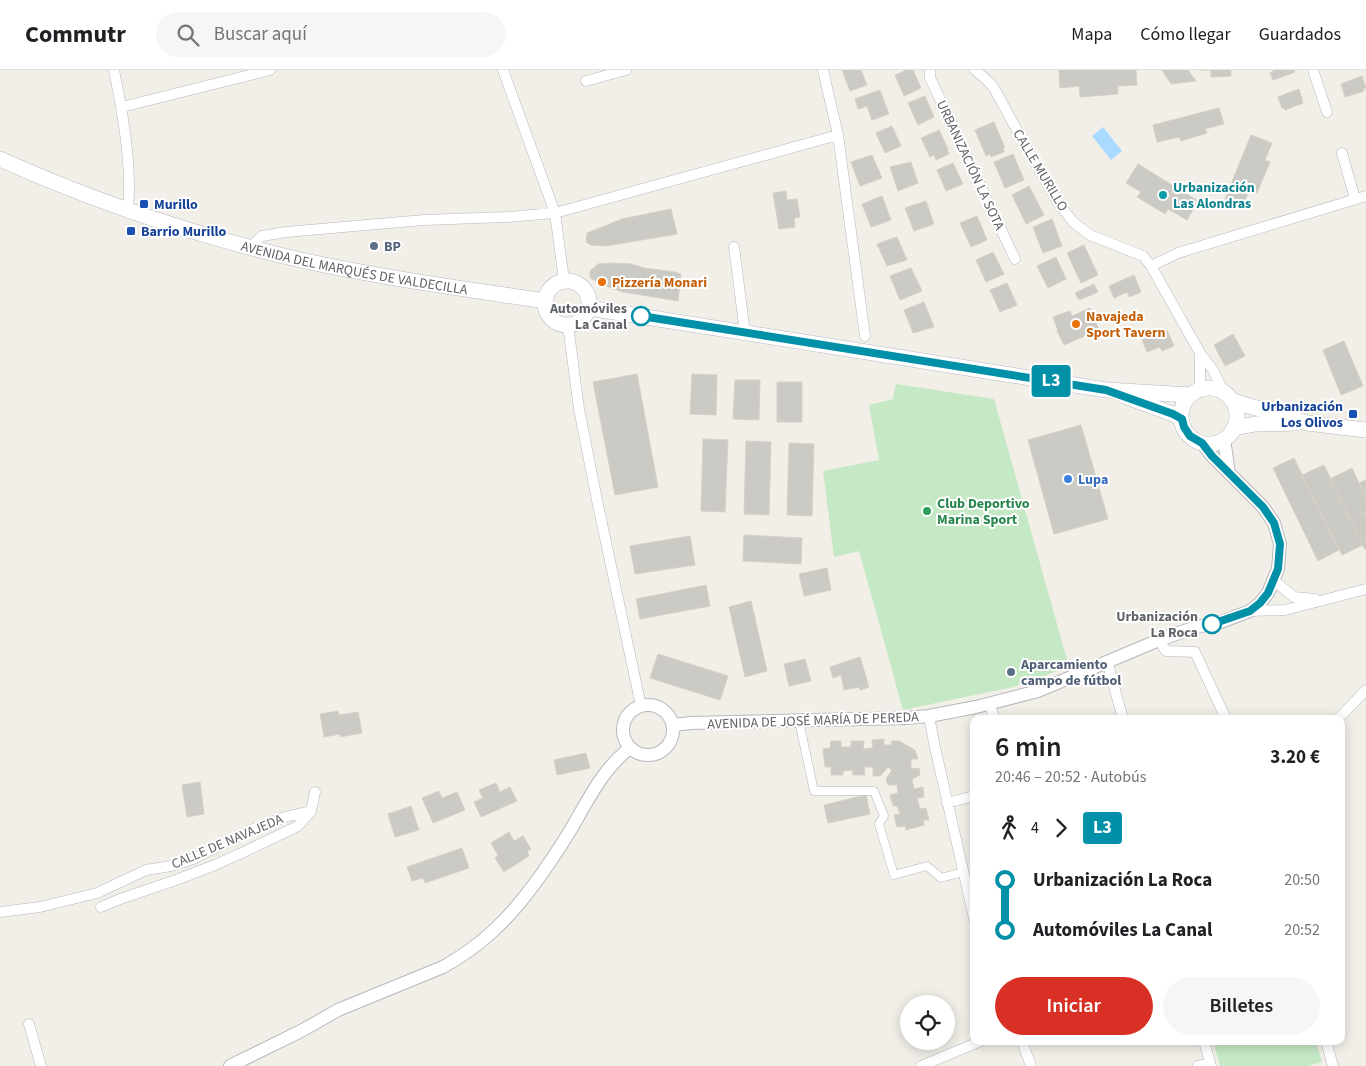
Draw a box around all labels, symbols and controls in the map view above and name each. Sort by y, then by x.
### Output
search box [156,12,506,57]
text: Commutr [25,17,126,52]
icon: search [174,21,202,49]
text: Buscar aquí [214,21,307,48]
text: Mapa [1071,22,1112,47]
text: Cómo llegar [1140,22,1231,47]
text: Guardados [1259,22,1341,47]
street label: URBANIZACIÓN LA SOTA [931,97,1009,234]
street label: CALLE MURILLO [1008,126,1073,215]
place label: Urbanización Las Alondras [1173,178,1255,214]
marker: Urbanización Las Alondras [1157,189,1169,201]
place label: Murillo [154,195,198,215]
marker: Murillo [138,198,150,210]
place label: Barrio Murillo [141,222,226,242]
marker: Barrio Murillo [125,225,137,237]
street label: AVENIDA DEL MARQUÉS DE VALDECILLA [239,237,469,300]
place label: BP [384,237,401,257]
marker: BP [368,240,380,252]
place label: Pizzería Monari [612,273,707,293]
marker: Pizzería Monari [596,276,608,288]
place label: Automóviles La Canal [549,299,627,335]
marker: Automóviles La Canal [631,306,651,326]
place label: Navajeda Sport Tavern [1086,307,1166,343]
marker: Navajeda Sport Tavern [1070,318,1082,330]
line badge: L3 [1028,365,1074,397]
text: L3 [1042,368,1060,393]
place label: Urbanización Los Olivos [1261,397,1343,433]
marker: Urbanización Los Olivos [1347,408,1359,420]
place label: Lupa [1078,470,1108,490]
marker: Lupa [1062,473,1074,485]
place label: Club Deportivo Marina Sport [937,494,1030,530]
marker: Club Deportivo Marina Sport [921,505,933,517]
place label: Urbanización La Roca [1116,607,1198,643]
marker: Urbanización La Roca [1202,614,1222,634]
place label: Aparcamiento campo de fútbol [1020,655,1121,691]
marker: Aparcamiento campo de fútbol [1005,666,1017,678]
street label: AVENIDA DE JOSÉ MARÍA DE PEREDA [707,707,919,735]
text: 6 min [995,727,1062,767]
text: 3.20 € [1270,744,1320,771]
text: 20:46 – 20:52 · Autobús [995,766,1146,788]
street label: CALLE DE NAVAJEDA [169,809,287,874]
icon: walk [995,814,1023,842]
icon: forward [1047,814,1075,842]
text: L3 [1093,815,1112,840]
text: 4 [1031,817,1039,839]
text: Urbanización La Roca [1033,867,1212,894]
text: 20:50 [1284,869,1320,891]
text: Automóviles La Canal [1033,917,1213,944]
text: 20:52 [1284,919,1320,941]
button: Iniciar [995,977,1153,1035]
button: Billetes [1163,977,1320,1035]
map controls [900,995,955,1050]
button: locate [900,995,955,1050]

